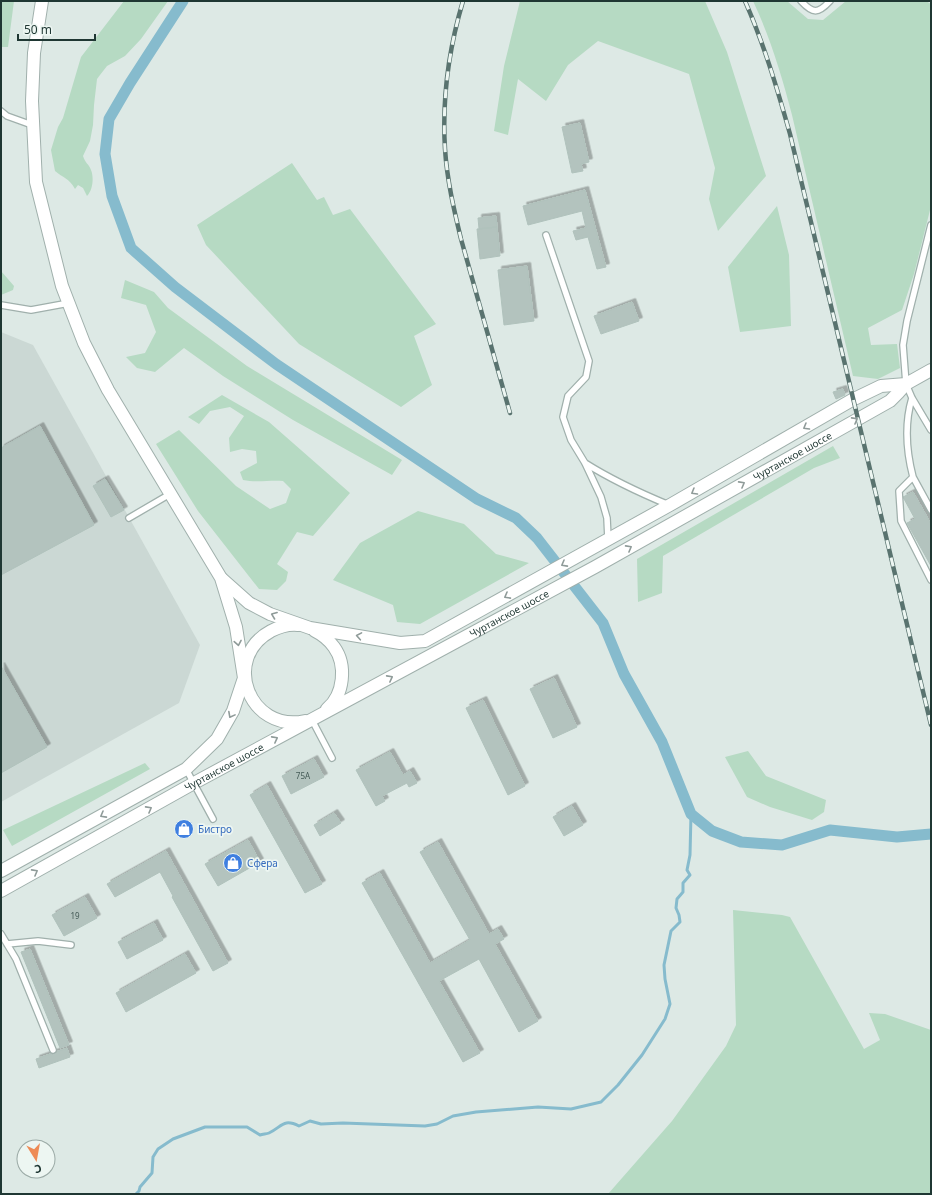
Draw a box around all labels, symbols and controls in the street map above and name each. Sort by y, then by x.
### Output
scale bar [18,16,95,42]
text: 50 m [24,21,52,38]
one-way arrow [851,418,858,425]
one-way arrow [803,422,810,429]
street label: Чуртанское шоссе [750,428,835,484]
one-way arrow [738,482,745,489]
one-way arrow [691,487,698,494]
one-way arrow [625,546,632,553]
one-way arrow [561,559,568,567]
street label: Чуртанское шоссе [467,586,552,640]
one-way arrow [503,591,511,598]
one-way arrow [270,611,277,620]
one-way arrow [356,632,362,641]
one-way arrow [234,640,242,646]
one-way arrow [385,675,393,683]
one-way arrow [228,711,235,718]
one-way arrow [271,737,278,744]
street label: Чуртанское шоссе [182,740,266,794]
house number: 75А [296,770,311,781]
one-way arrow [145,806,152,813]
one-way arrow [100,810,107,818]
shop icon: Бистро [173,818,195,840]
place label: Бистро [198,822,232,836]
shop icon: Сфера [222,852,244,874]
place label: Сфера [247,856,278,870]
one-way arrow [31,869,38,876]
house number: 19 [70,910,80,921]
north arrow [16,1139,56,1179]
text: С [33,1161,43,1177]

